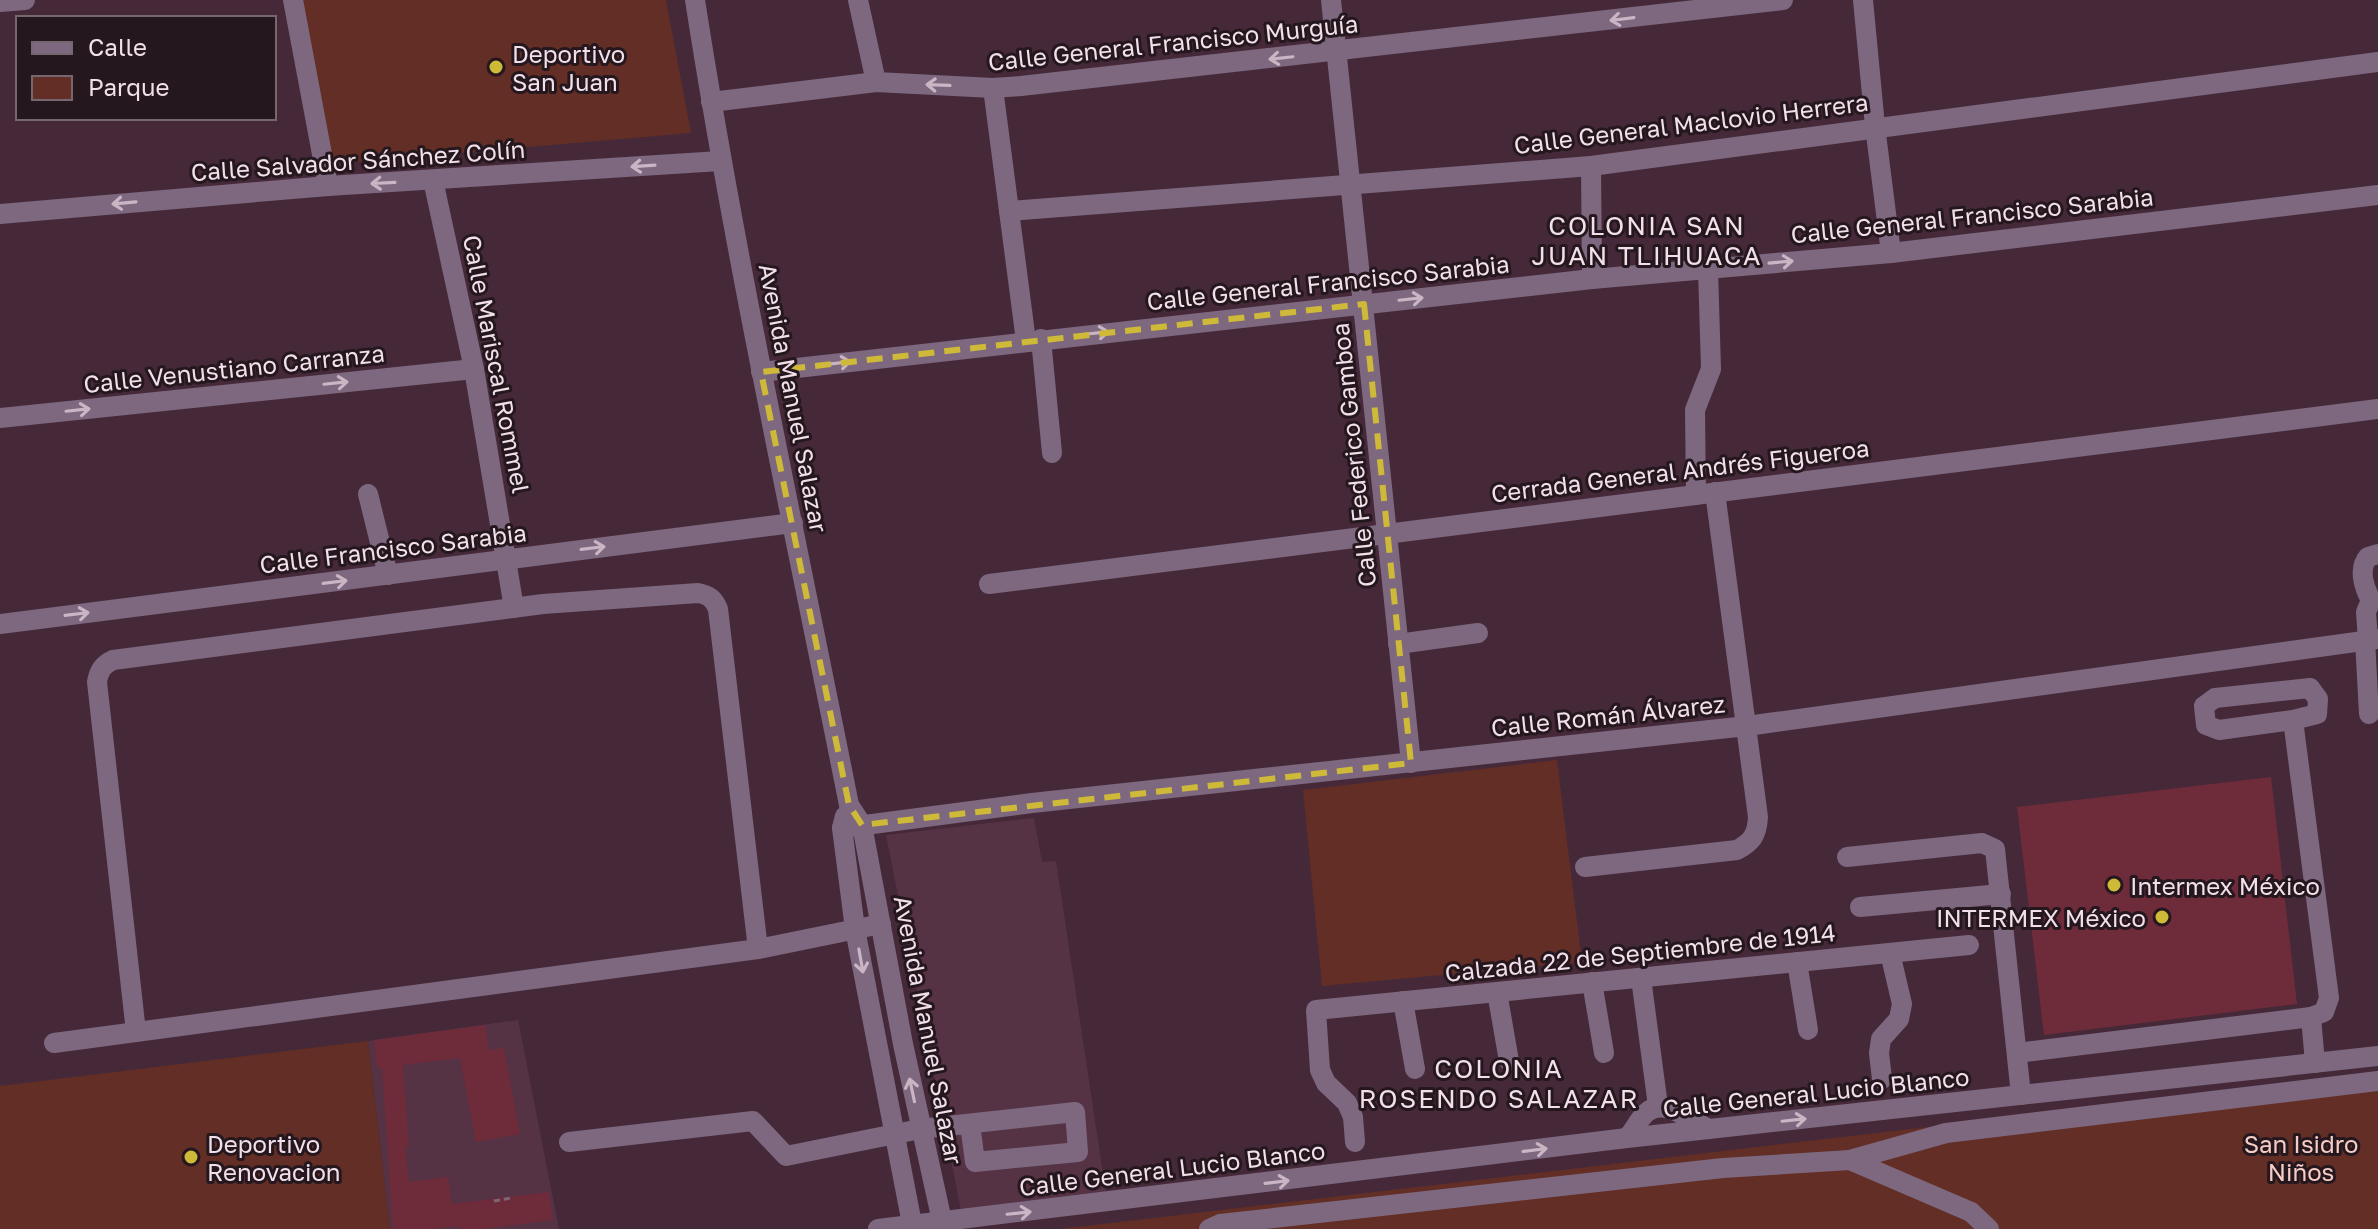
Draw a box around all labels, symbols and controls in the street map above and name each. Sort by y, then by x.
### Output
street label: Calle General Francisco Murguía [987,8,1359,76]
one-way arrow [1610,11,1636,26]
legend [16,16,276,120]
text: Calle [88,32,147,61]
place label: Deportivo San Juan [512,39,625,96]
one-way arrow [1268,51,1295,66]
marker: Deportivo San Juan [487,58,505,76]
text: Parque [88,72,169,101]
one-way arrow [925,78,952,93]
street label: Calle General Maclovio Herrera [1512,87,1870,159]
street label: Calle Salvador Sánchez Colín [190,134,526,186]
one-way arrow [630,159,657,174]
one-way arrow [370,175,397,190]
street label: Calle General Francisco Sarabia [1789,182,2155,248]
one-way arrow [111,196,138,211]
district label: COLONIA SAN JUAN TLIHUACA [1532,210,1762,271]
street label: Calle Mariscal Rommel [458,232,536,496]
street label: Calle General Francisco Sarabia [1145,249,1511,315]
one-way arrow [1767,255,1794,270]
street label: Avenida Manuel Salazar [754,261,834,535]
one-way arrow [1397,291,1424,306]
street label: Calle Federico Gamboa [1325,322,1381,588]
one-way arrow [1083,325,1110,340]
street label: Calle Venustiano Carranza [82,338,386,398]
one-way arrow [826,355,851,370]
one-way arrow [322,376,349,391]
one-way arrow [64,402,91,417]
street label: Cerrada General Andrés Figueroa [1489,432,1871,508]
street label: Calle Francisco Sarabia [258,517,528,579]
one-way arrow [579,541,606,556]
one-way arrow [321,574,348,589]
one-way arrow [64,606,90,621]
street label: Calle Román Álvarez [1489,688,1727,742]
place label: Intermex México [2130,871,2320,900]
marker: Intermex México [2105,876,2123,894]
street label: Avenida Manuel Salazar [889,893,969,1167]
place label: INTERMEX México [1936,903,2146,932]
marker: INTERMEX México [2153,908,2171,926]
street label: Calzada 22 de Septiembre de 1914 [1443,917,1837,987]
one-way arrow [854,947,869,973]
district label: COLONIA ROSENDO SALAZAR [1359,1053,1639,1114]
street label: Calle General Lucio Blanco [1661,1061,1971,1123]
one-way arrow [904,1078,919,1104]
one-way arrow [1780,1113,1806,1128]
place label: Deportivo Renovacion [207,1129,341,1186]
park label: San Isidro Niños [2244,1129,2358,1186]
street label: Calle General Lucio Blanco [1017,1135,1327,1201]
one-way arrow [1521,1142,1548,1157]
marker: Deportivo Renovacion [182,1148,200,1166]
one-way arrow [1263,1174,1290,1189]
one-way arrow [1005,1205,1032,1220]

